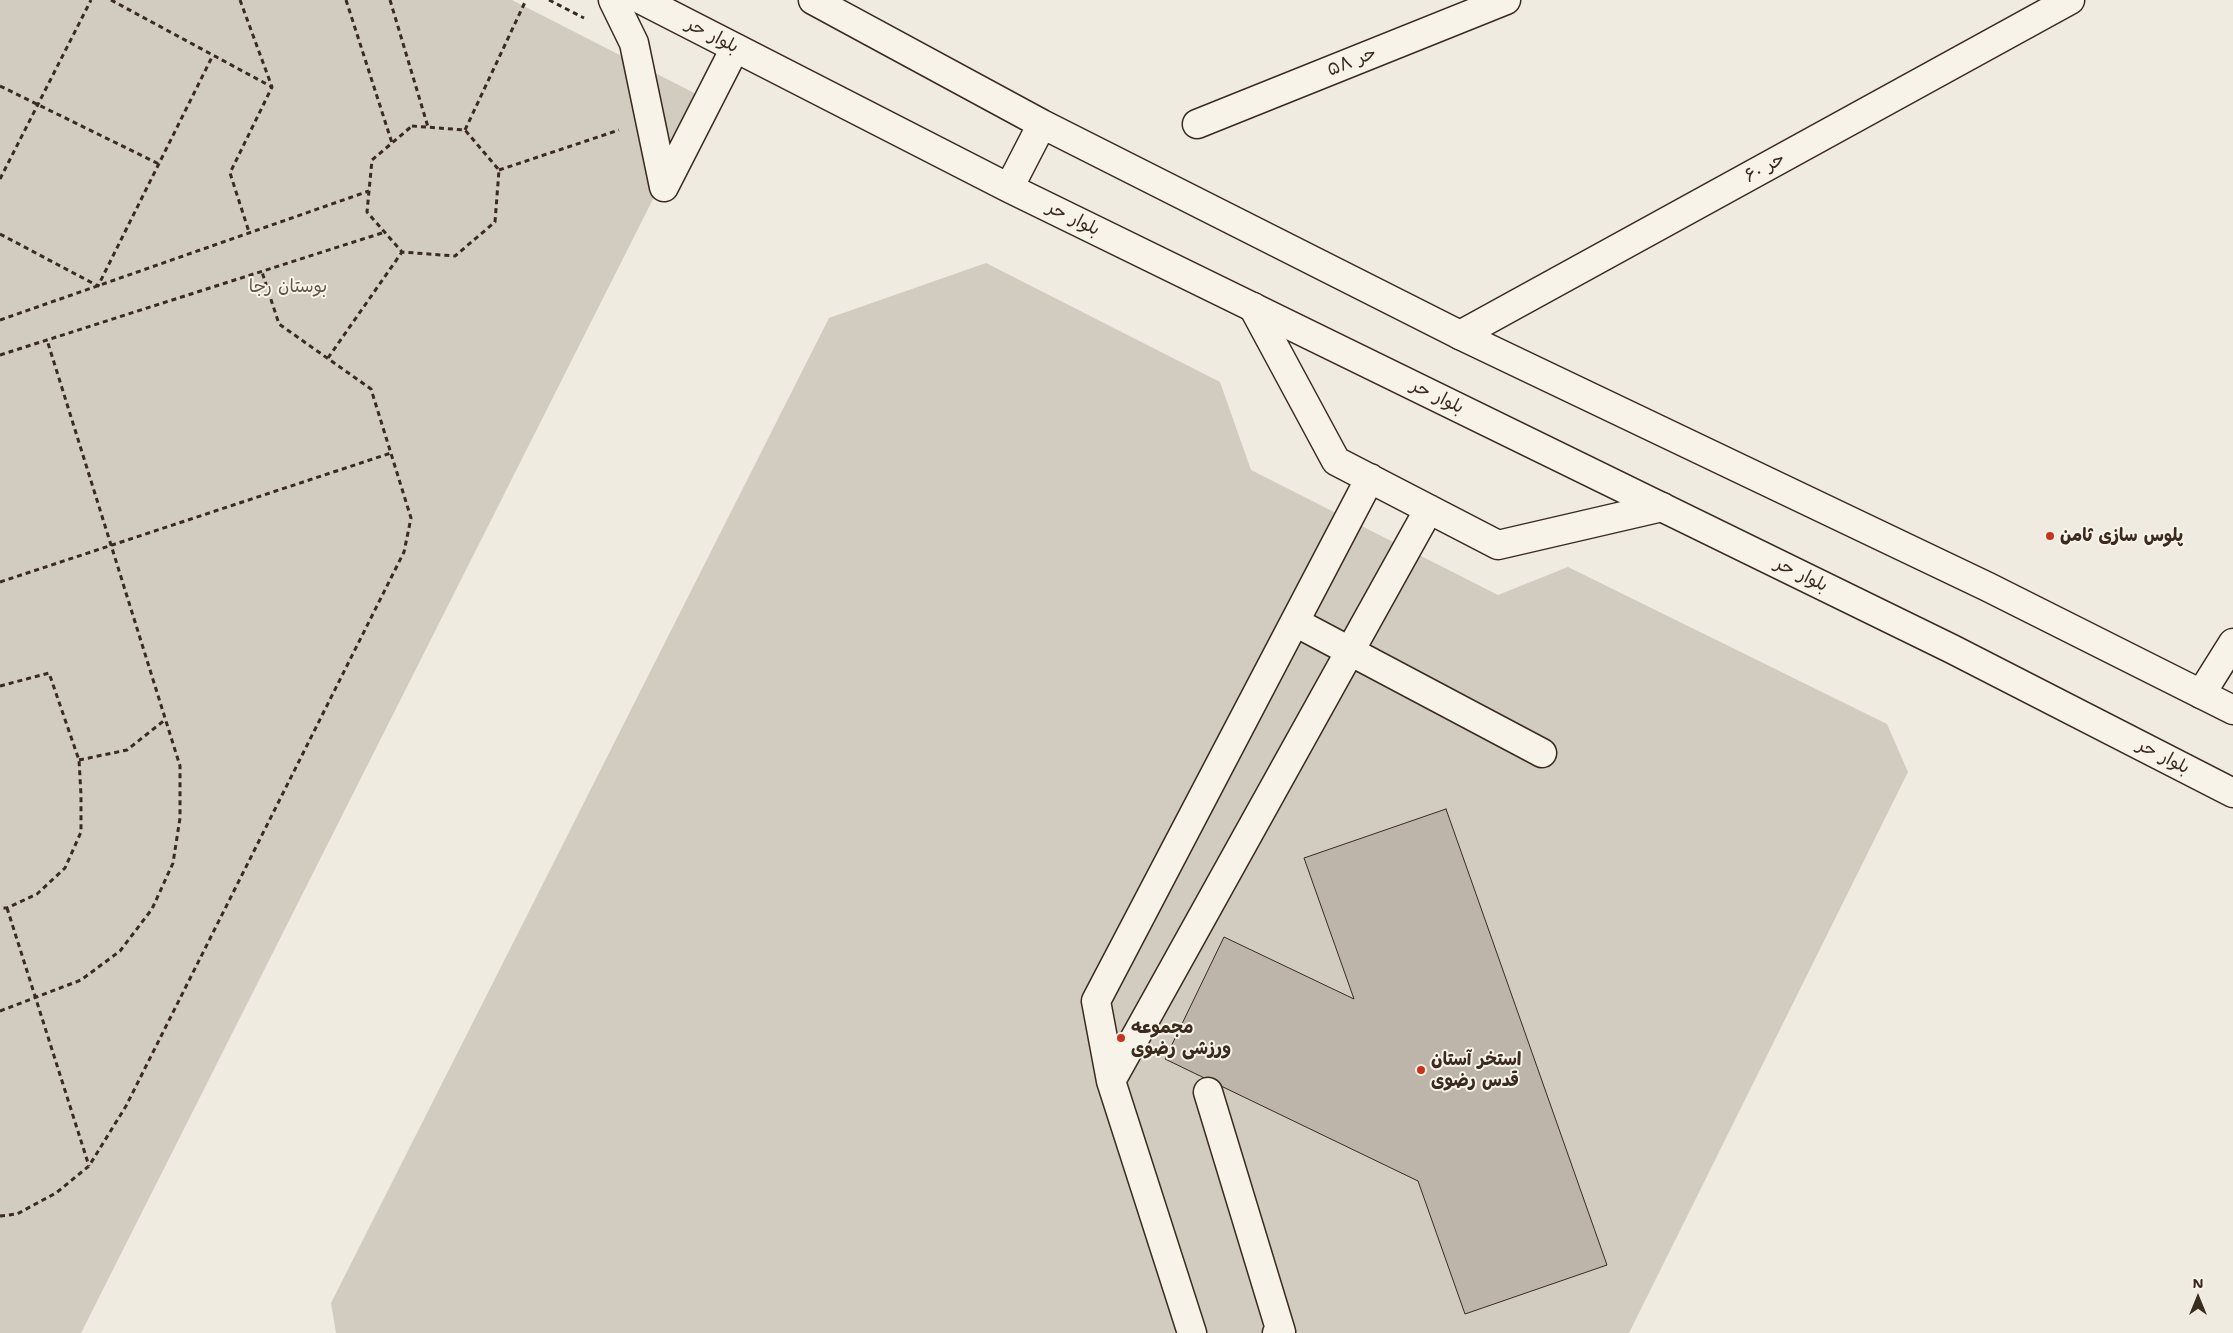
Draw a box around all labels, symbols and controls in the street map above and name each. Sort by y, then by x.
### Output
street label: بلوار حر [682,14,742,58]
street label: حر ۵۸ [1324,42,1380,82]
street label: حر ۶۰ [1741,148,1789,188]
street label: بلوار حر [1043,197,1103,241]
park label: بوستان رجا [249,276,327,298]
street label: بلوار حر [1407,375,1467,419]
place label: پلوس سازی ثامن [2060,525,2183,547]
marker: پلوس سازی ثامن [2044,530,2056,542]
street label: بلوار حر [1771,553,1831,597]
street label: بلوار حر [2133,735,2193,779]
place label: مجموعه ورزشی رضوی [1131,1017,1231,1060]
marker: مجموعه ورزشی رضوی [1115,1032,1127,1044]
place label: استخر آستان قدس رضوی [1431,1049,1521,1092]
marker: استخر آستان قدس رضوی [1415,1064,1427,1076]
north arrow [2173,1273,2223,1323]
text: N [2192,1274,2204,1292]

